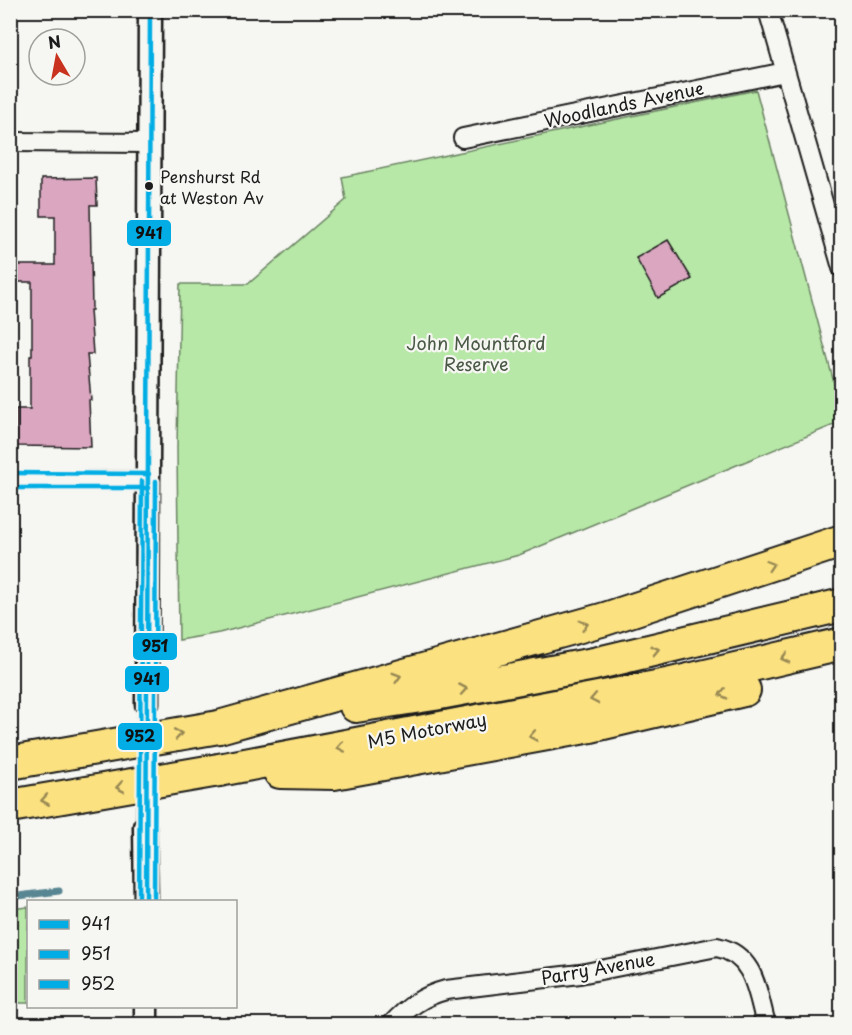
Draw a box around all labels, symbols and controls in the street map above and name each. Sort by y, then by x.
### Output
north arrow [27,27,87,87]
text: N [46,28,63,54]
street label: Woodlands Avenue [541,73,706,134]
place label: Penshurst Rd at Weston Av [160,164,264,209]
marker: Penshurst Rd at Weston Av [143,180,155,192]
line badge: 941 [126,219,172,247]
text: 941 [135,220,163,244]
park label: John Mountford Reserve [406,329,546,377]
one-way arrow [764,560,775,572]
one-way arrow [578,620,589,632]
line badge: 951 [132,632,178,661]
text: 951 [142,633,169,657]
one-way arrow [649,645,659,658]
one-way arrow [780,651,790,664]
line badge: 941 [124,665,170,693]
text: 941 [133,666,161,690]
one-way arrow [391,672,401,685]
one-way arrow [458,683,468,696]
one-way arrow [718,687,728,700]
one-way arrow [589,692,599,704]
street label: M5 Motorway [365,705,489,754]
line badge: 952 [117,722,163,751]
text: 952 [125,723,155,747]
one-way arrow [173,728,183,741]
one-way arrow [528,729,538,742]
one-way arrow [336,740,346,753]
one-way arrow [116,781,125,793]
one-way arrow [40,794,50,806]
legend [27,900,237,1008]
text: 941 [81,909,110,936]
text: 951 [81,939,111,966]
street label: Parry Avenue [539,944,657,991]
text: 952 [81,969,115,996]

